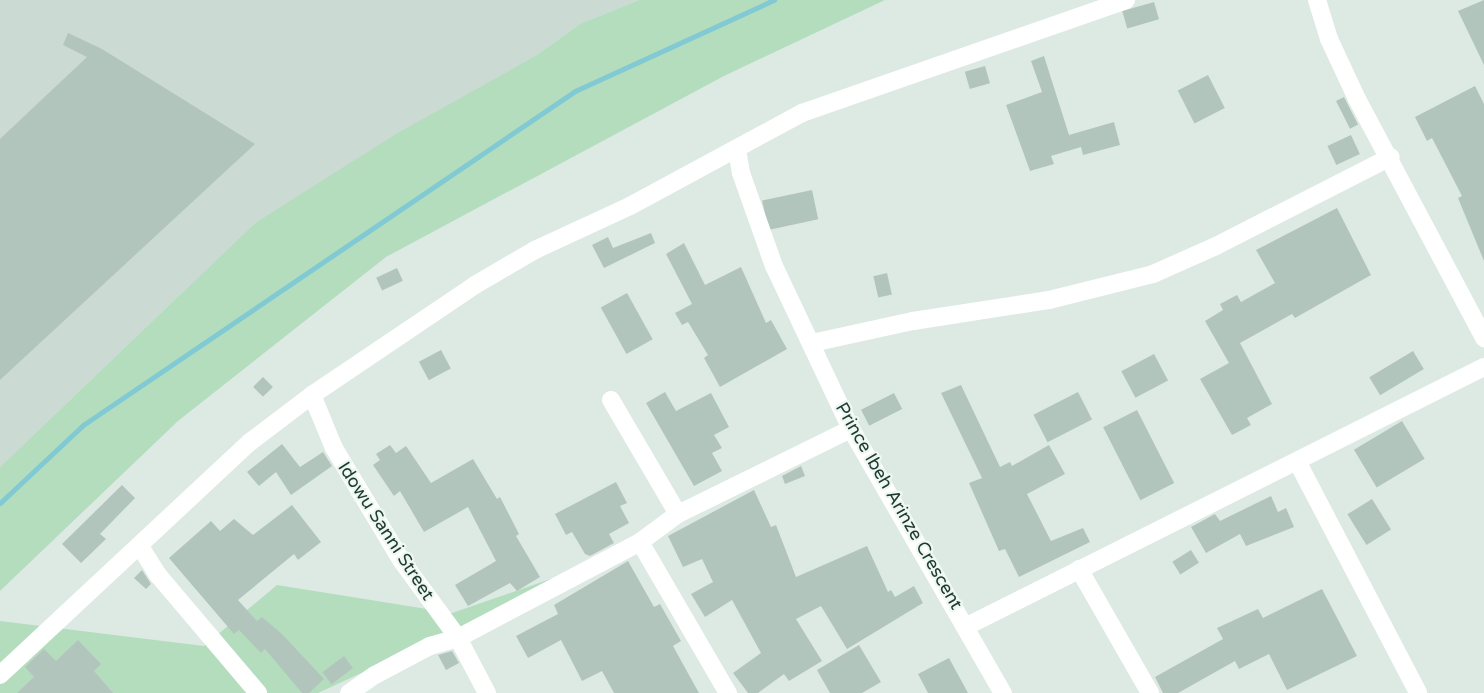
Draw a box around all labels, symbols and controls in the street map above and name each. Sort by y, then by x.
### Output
street label: Prince Ibeh Arinze Crescent [831,399,967,613]
street label: Idowu Sanni Street [333,458,439,604]

